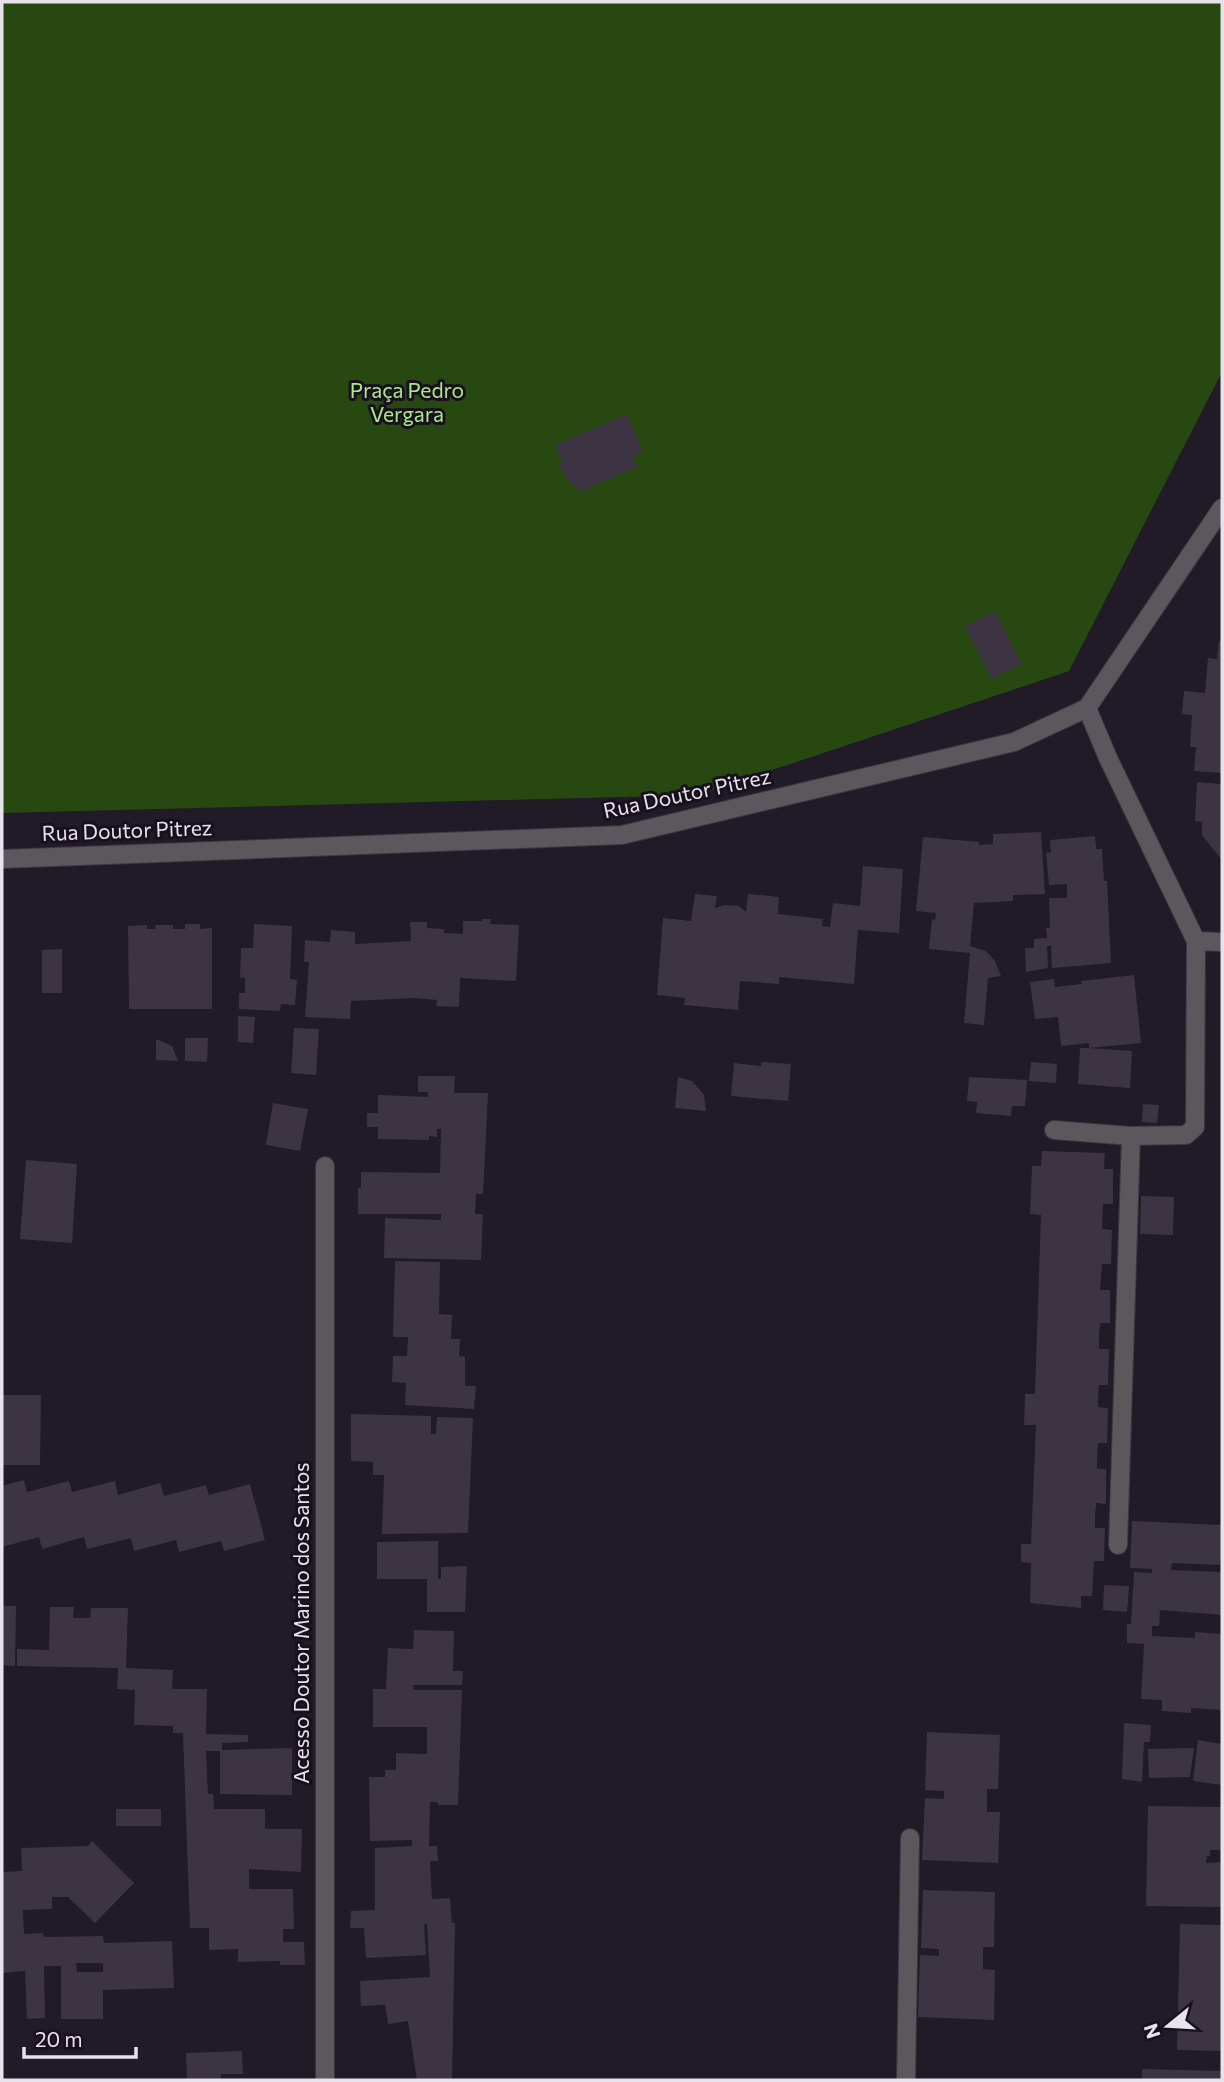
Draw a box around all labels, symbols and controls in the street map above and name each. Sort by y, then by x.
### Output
park label: Praça Pedro Vergara [350,377,464,426]
street label: Rua Doutor Pitrez [601,763,773,822]
street label: Rua Doutor Pitrez [41,814,213,845]
street label: Acesso Doutor Marino dos Santos [288,1462,313,1784]
north arrow [1133,1991,1203,2061]
scale bar [24,2016,136,2060]
text: N [1138,2021,1164,2042]
text: 20 m [35,2026,83,2051]

